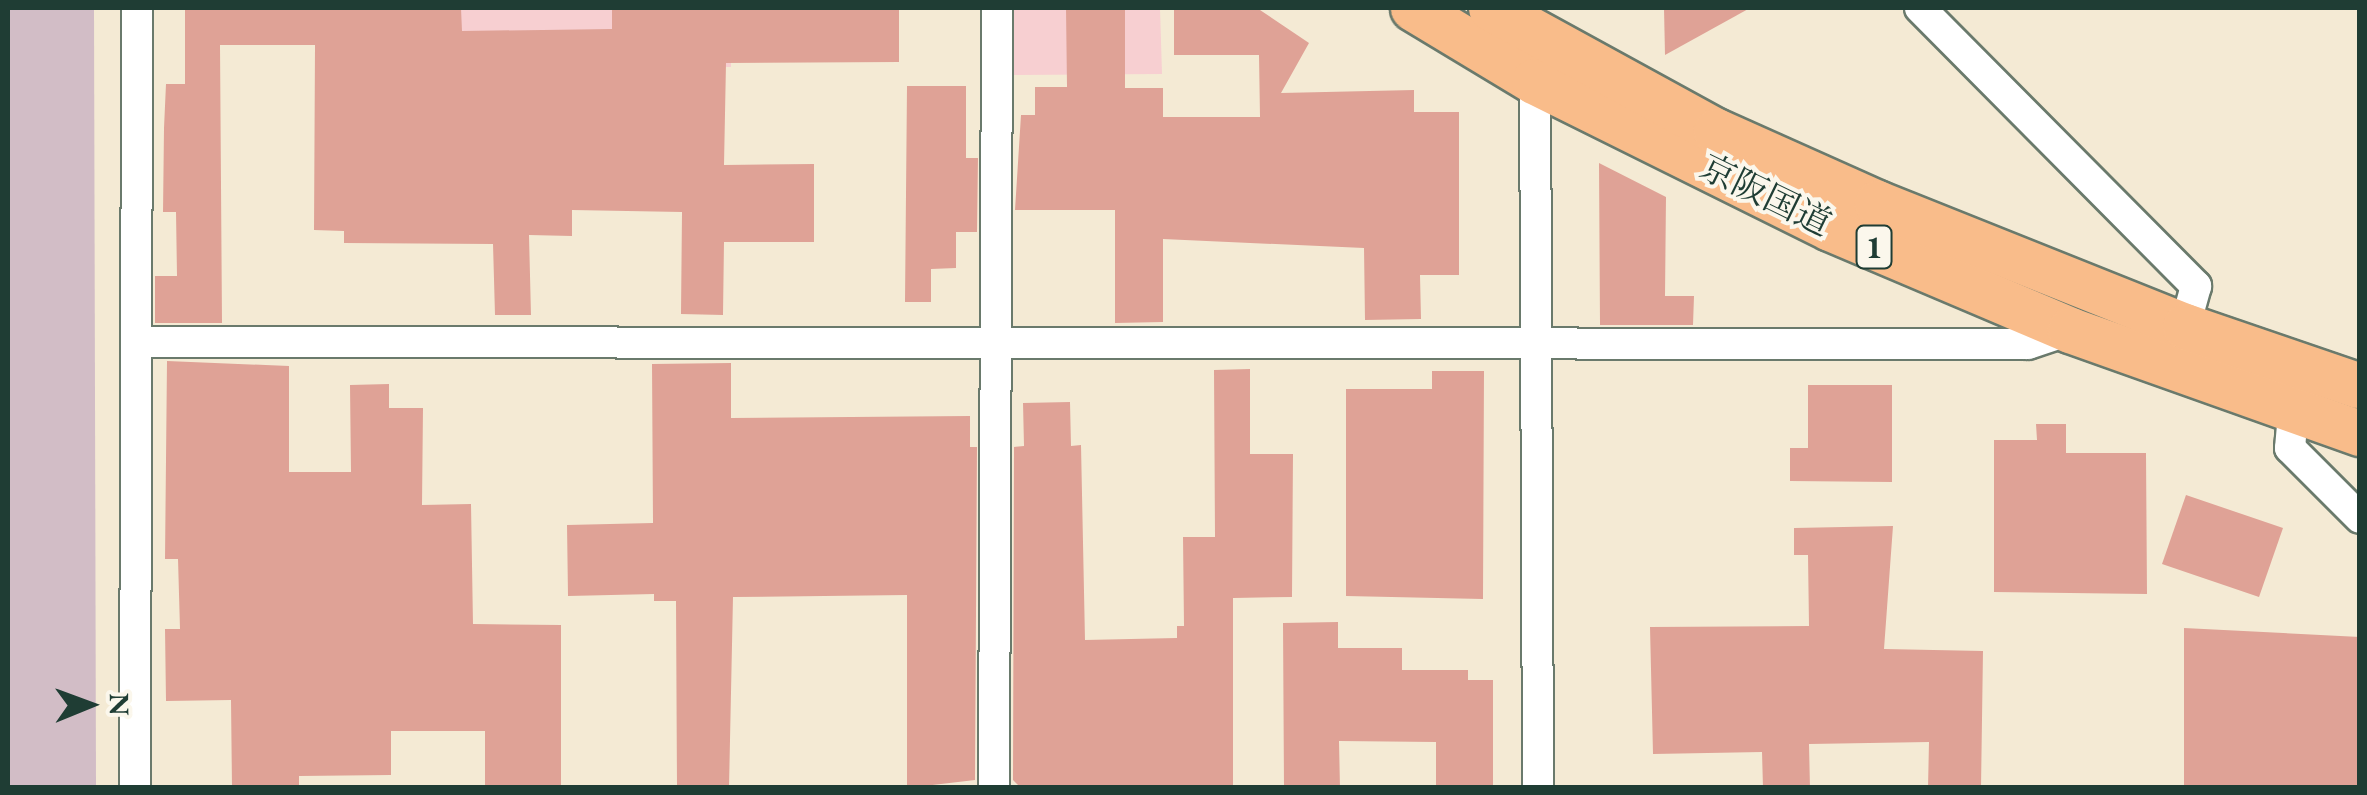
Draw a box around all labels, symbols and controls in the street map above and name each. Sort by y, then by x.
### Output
street label: 京阪国道 [1694,145,1838,245]
road number: 1 [1854,220,1894,274]
north arrow [40,655,140,755]
text: N [102,693,138,716]

